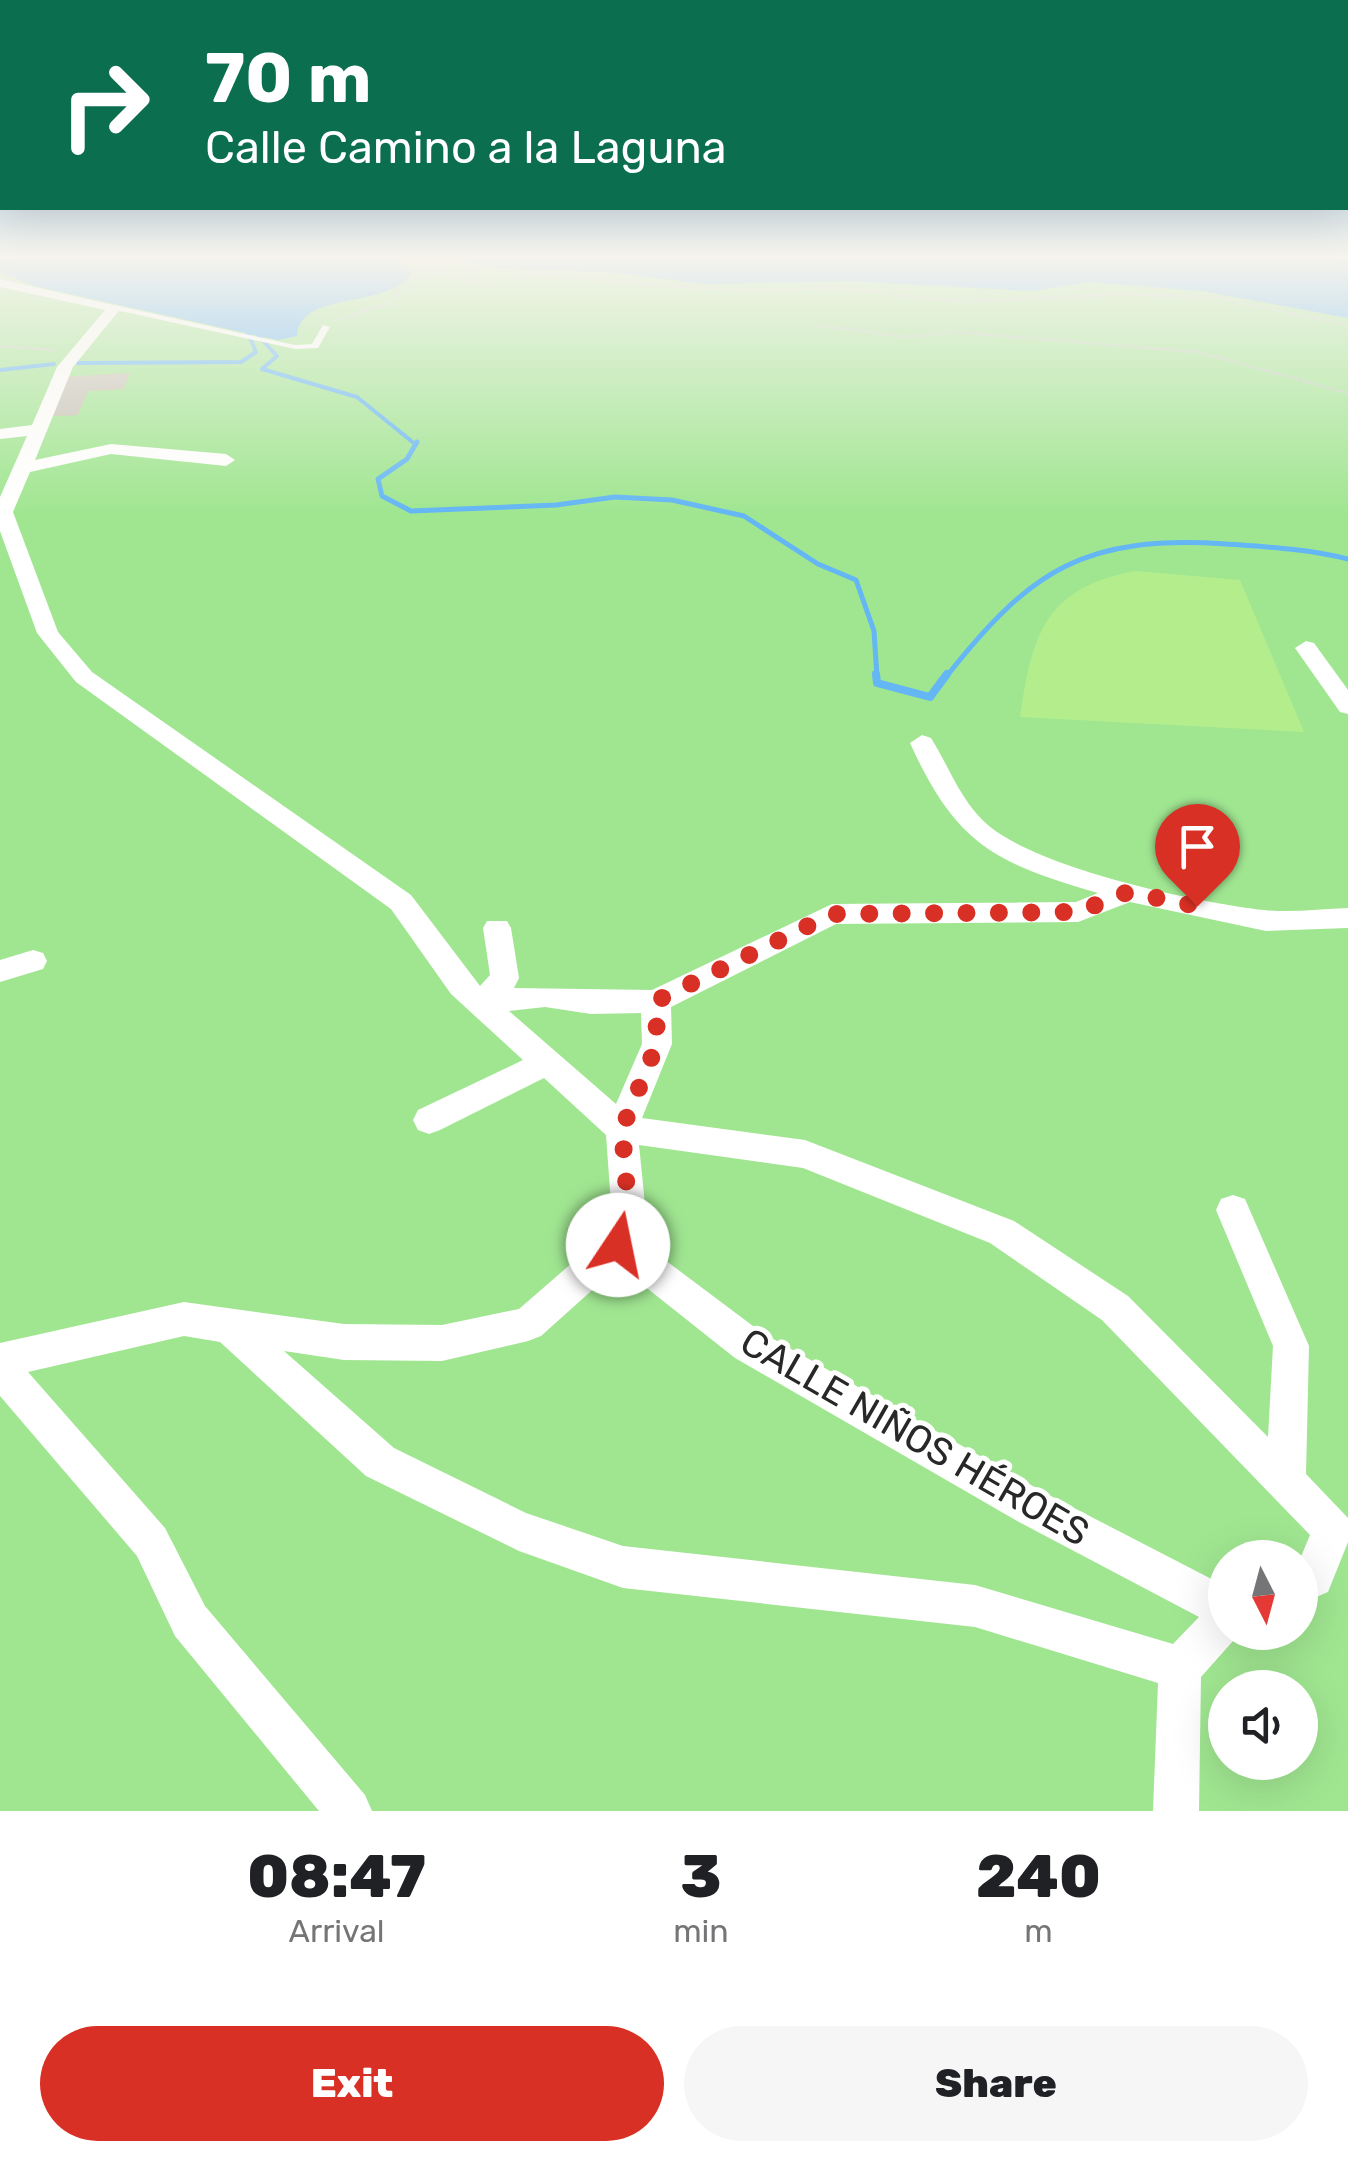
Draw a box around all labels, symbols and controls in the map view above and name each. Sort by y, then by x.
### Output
text: 70 m [205,37,372,120]
icon: right [40,40,170,170]
text: Calle Camino a la Laguna [205,121,727,174]
pin [1155,804,1240,907]
icon: arrive [1170,819,1225,874]
position arrow [566,1193,670,1297]
street label: CALLE NIÑOS HÉROES [733,1318,1097,1556]
north arrow [1208,1540,1318,1650]
map controls [1208,1540,1318,1780]
button: sound [1208,1670,1318,1780]
text: 08:47 [247,1841,426,1912]
text: 3 [680,1841,721,1912]
text: 240 [976,1841,1101,1912]
text: Arrival [289,1912,385,1950]
text: min [673,1912,729,1950]
text: m [1024,1912,1053,1950]
button: Exit [40,2026,664,2141]
button: Share [684,2026,1308,2141]

